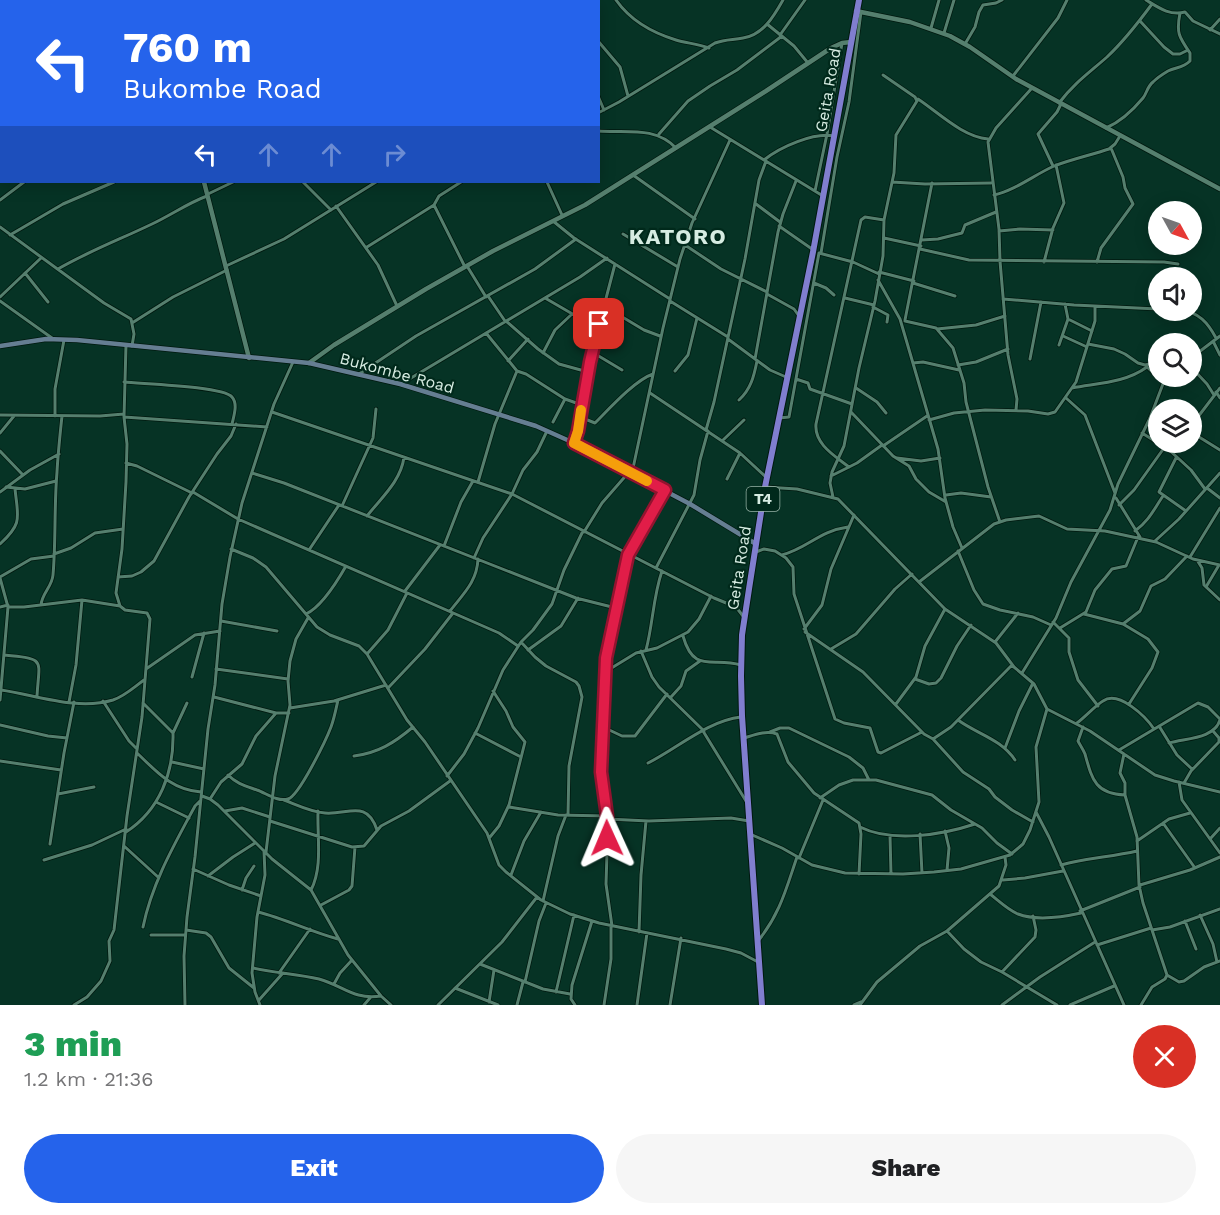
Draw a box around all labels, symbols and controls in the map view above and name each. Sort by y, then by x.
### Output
text: 760 m [123,23,252,72]
icon: left [24,24,102,102]
street label: Geita Road [811,47,845,133]
text: Bukombe Road [123,73,322,105]
icon: left [189,138,222,171]
icon: ahead [252,138,285,171]
icon: ahead [315,138,348,171]
icon: right [378,138,411,171]
north arrow [1148,201,1202,255]
map controls [1148,201,1202,453]
district label: KATORO [629,224,727,249]
button: sound [1148,267,1202,321]
pin [573,298,624,349]
icon: arrive [582,307,615,340]
button: search [1148,333,1202,387]
street label: Bukombe Road [338,349,456,397]
button: layers [1148,399,1202,453]
road number: T4 [746,487,780,511]
street label: Geita Road [723,525,755,611]
position arrow [575,806,639,870]
text: 3 min [24,1023,122,1065]
button: close [1133,1025,1196,1088]
text: 1.2 km · 21:36 [24,1067,153,1091]
button: Exit [24,1134,604,1203]
button: Share [616,1134,1196,1203]

